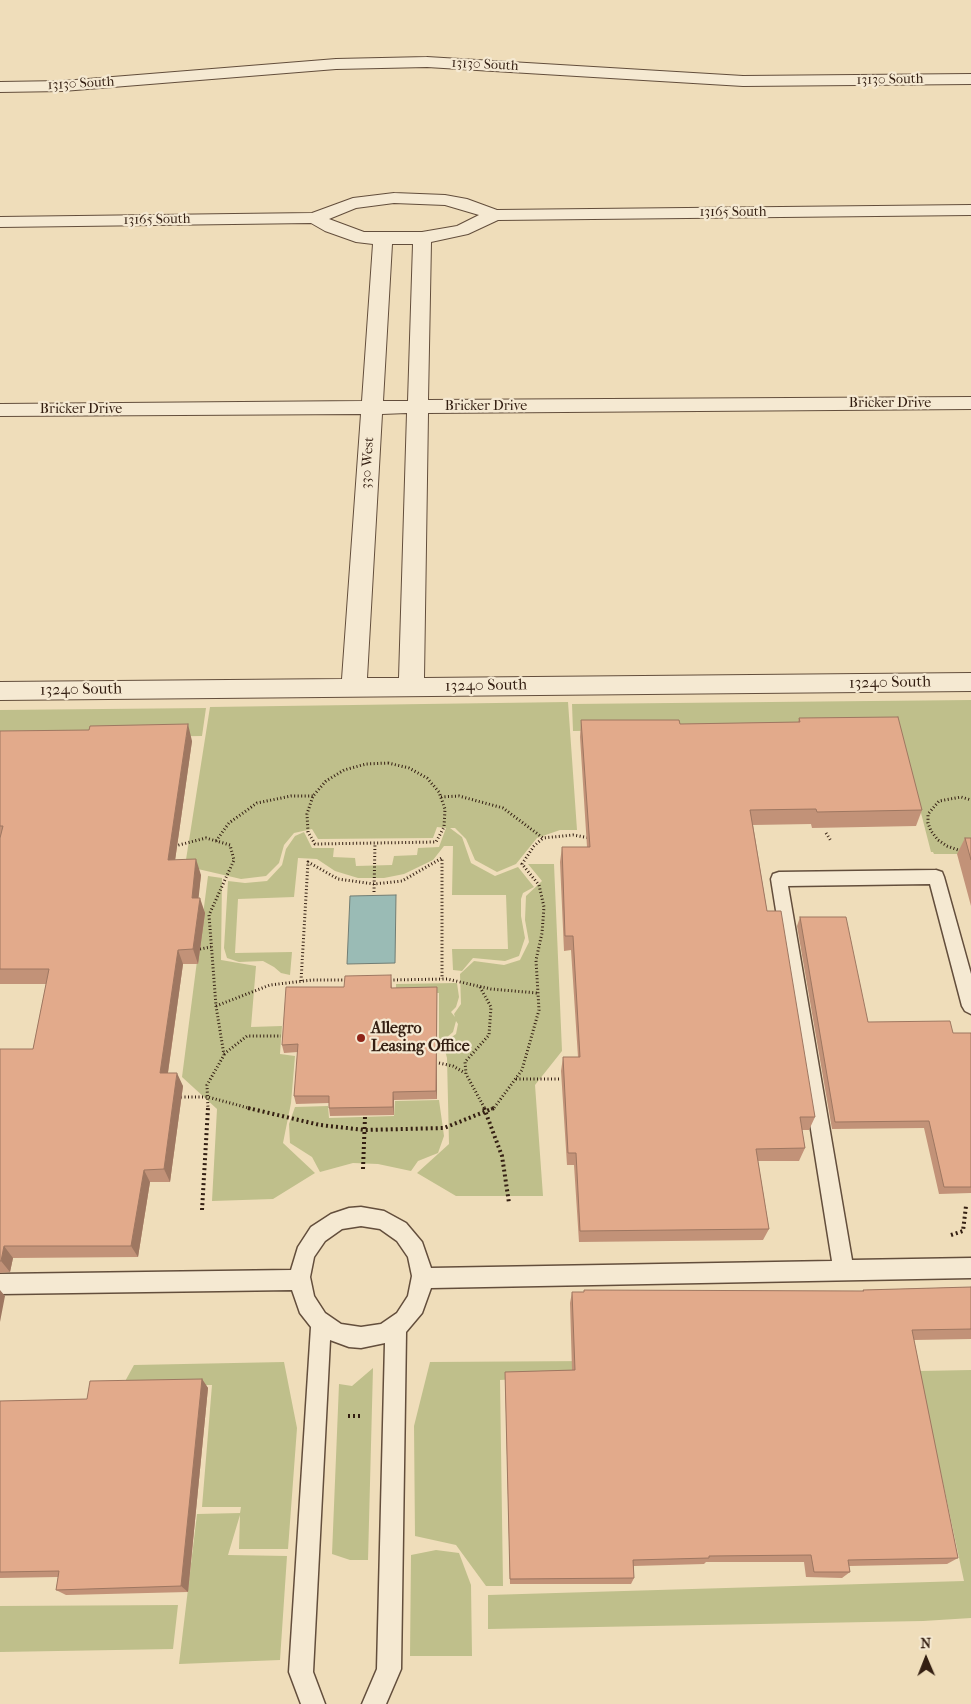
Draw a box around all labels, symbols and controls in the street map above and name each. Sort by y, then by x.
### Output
street label: 13130 South [451,55,519,75]
street label: 13130 South [856,71,924,89]
street label: 13130 South [47,74,115,94]
street label: 13165 South [699,205,767,221]
street label: 13165 South [123,211,191,229]
street label: Bricker Drive [849,396,931,412]
street label: Bricker Drive [445,399,527,415]
street label: Bricker Drive [40,402,122,418]
street label: 330 West [358,436,378,490]
street label: 13240 South [849,673,931,693]
street label: 13240 South [445,676,527,696]
street label: 13240 South [40,680,122,700]
place label: Allegro Leasing Office [371,1019,470,1057]
marker: Allegro Leasing Office [355,1032,367,1044]
north arrow [901,1634,951,1684]
text: N [920,1635,931,1652]

